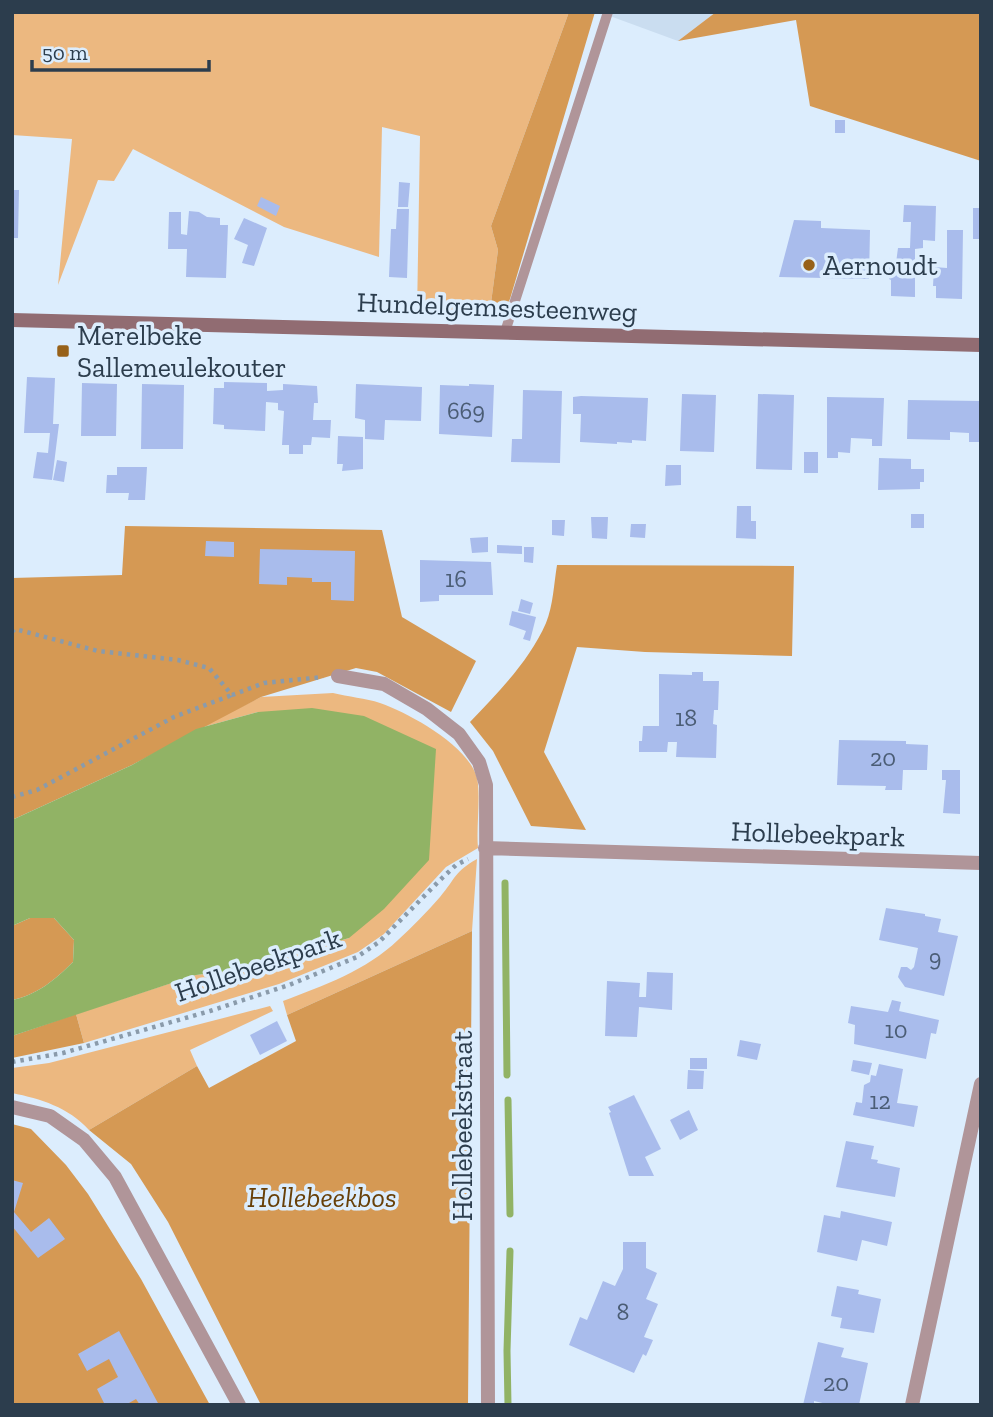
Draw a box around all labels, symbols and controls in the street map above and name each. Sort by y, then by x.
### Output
scale bar [32,28,208,72]
text: 50 m [42,40,88,65]
place label: Aernoudt [823,249,938,282]
marker: Aernoudt [801,257,817,273]
street label: Hundelgemsesteenweg [356,286,638,328]
place label: Merelbeke Sallemeulekouter [77,319,287,384]
marker: Merelbeke Sallemeulekouter [55,343,71,359]
house number: 669 [447,396,485,425]
house number: 16 [445,564,467,593]
house number: 18 [675,703,697,732]
house number: 20 [870,743,896,772]
street label: Hollebeekpark [731,814,906,854]
street label: Hollebeekpark [170,921,346,1009]
house number: 9 [929,943,941,972]
house number: 10 [884,1015,908,1044]
street label: Hollebeekstraat [446,1030,479,1221]
house number: 12 [869,1086,891,1115]
park label: Hollebeekbos [247,1181,397,1214]
house number: 8 [617,1297,629,1326]
house number: 20 [823,1368,849,1397]

